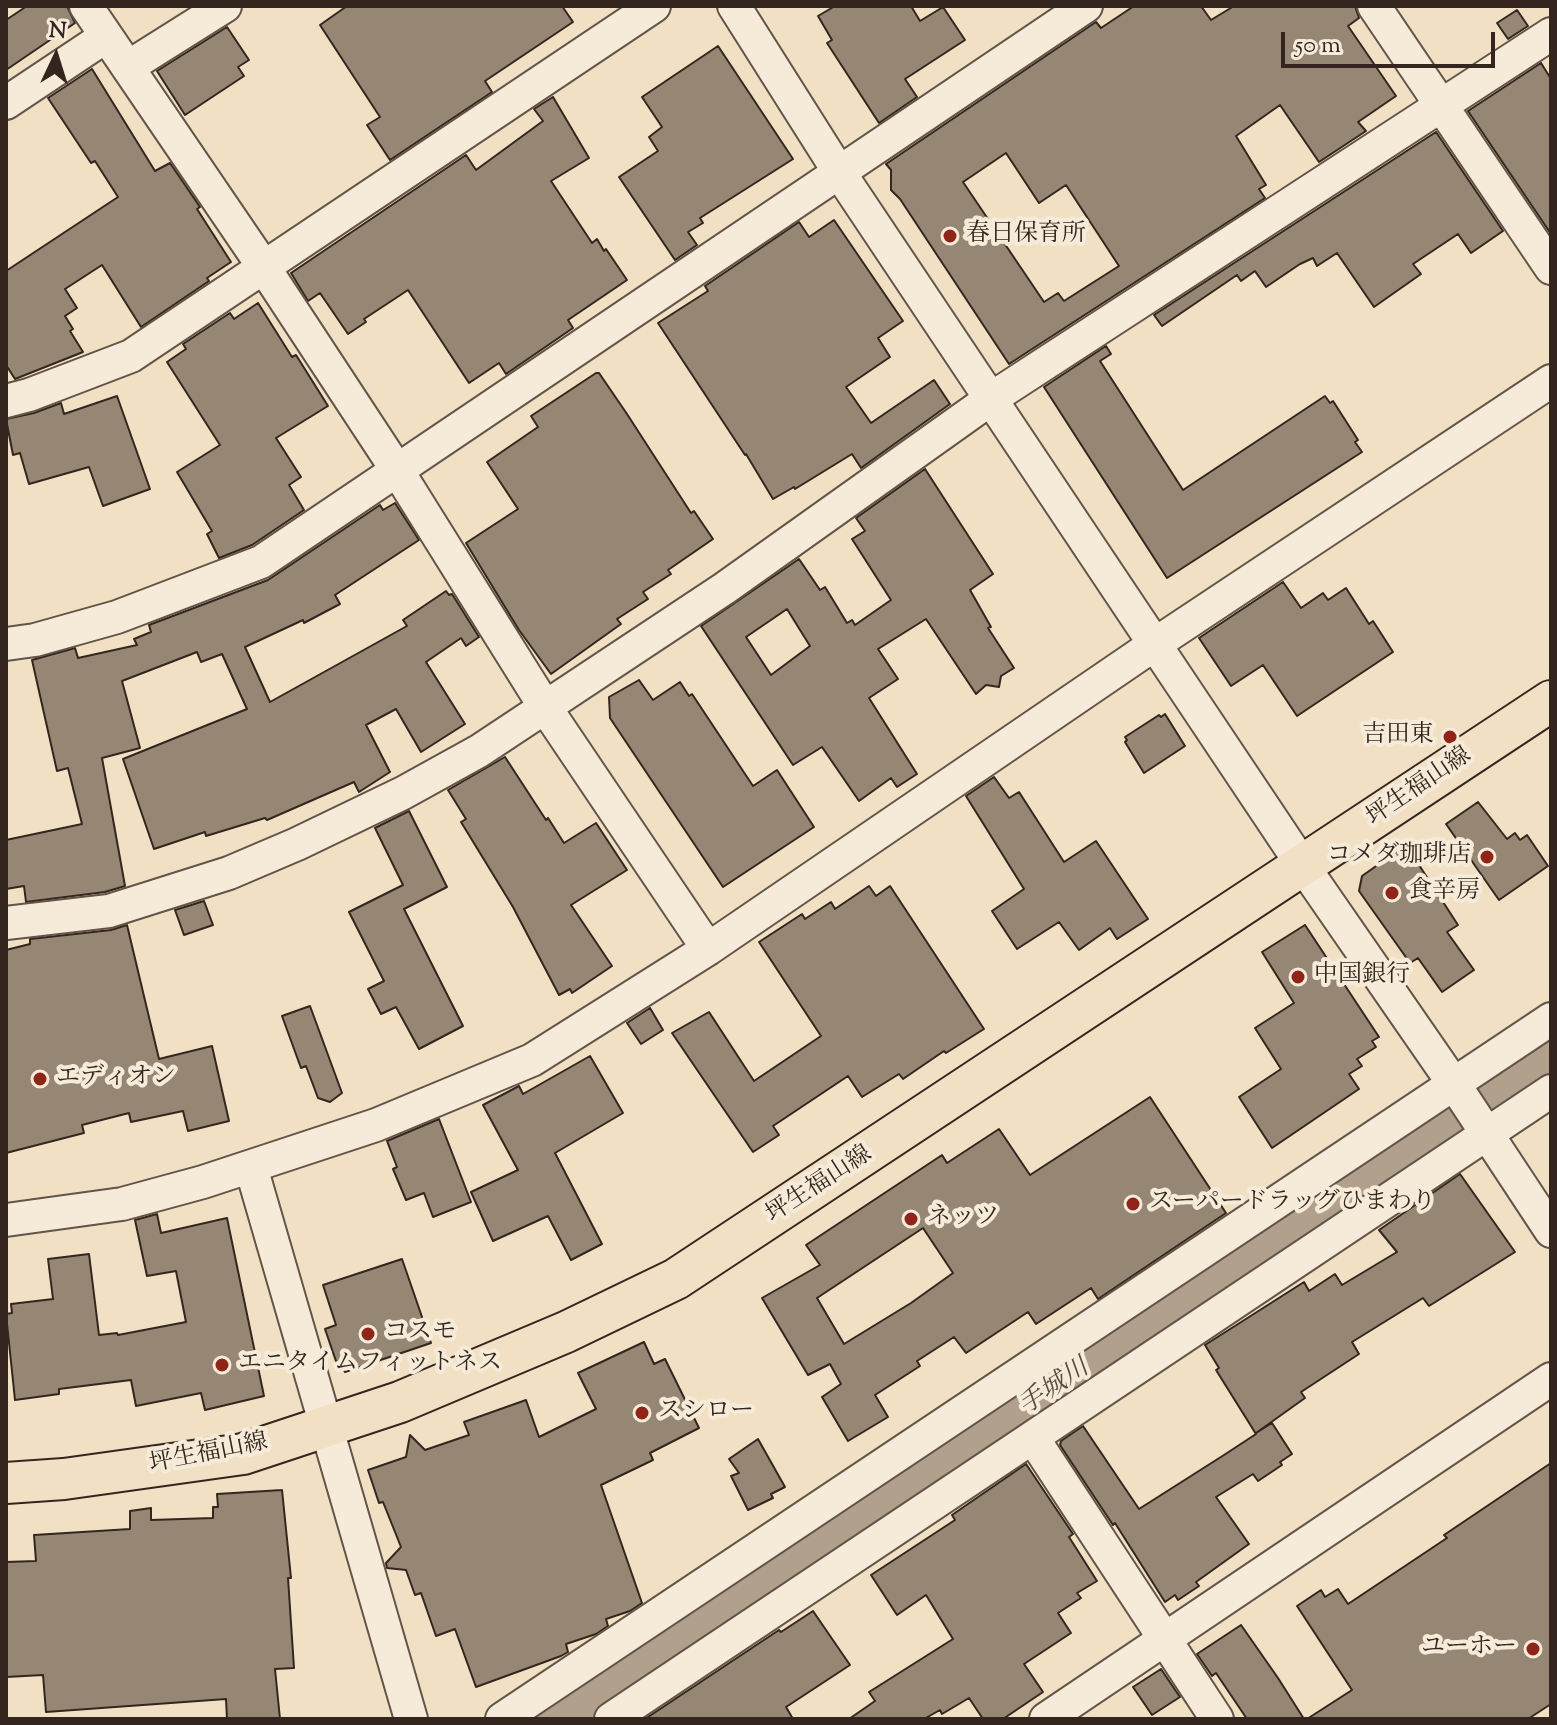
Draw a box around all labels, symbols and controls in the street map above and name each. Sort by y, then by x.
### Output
text: N [48,15,68,49]
north arrow [16,16,96,96]
scale bar [1285,16,1499,66]
text: 50 m [1295,29,1341,63]
place label: 春日保育所 [966,222,1086,250]
marker: 春日保育所 [941,227,959,245]
place label: 吉田東 [1362,723,1434,751]
marker: 吉田東 [1441,728,1459,746]
street label: 坪生福山線 [1362,743,1478,833]
place label: コメダ珈琲店 [1327,843,1471,871]
marker: コメダ珈琲店 [1478,848,1496,866]
place label: 食辛房 [1408,879,1480,907]
marker: 食辛房 [1383,884,1401,902]
place label: 中国銀行 [1314,963,1410,991]
marker: 中国銀行 [1289,968,1307,986]
place label: エディオン [56,1065,176,1093]
marker: エディオン [31,1070,49,1088]
street label: 坪生福山線 [762,1141,878,1231]
place label: スーパードラッグひまわり [1149,1190,1436,1218]
marker: スーパードラッグひまわり [1124,1195,1142,1213]
place label: ネッツ [927,1205,999,1233]
marker: ネッツ [902,1210,920,1228]
place label: コスモ [384,1320,456,1348]
marker: コスモ [359,1325,377,1343]
place label: エニタイムフィットネス [238,1351,502,1379]
water label: 手城川 [1014,1354,1096,1424]
marker: エニタイムフィットネス [213,1356,231,1374]
place label: スシロー [658,1399,754,1427]
marker: スシロー [633,1404,651,1422]
street label: 坪生福山線 [147,1429,271,1481]
place label: ユーホー [1421,1635,1517,1663]
marker: ユーホー [1524,1640,1542,1658]

